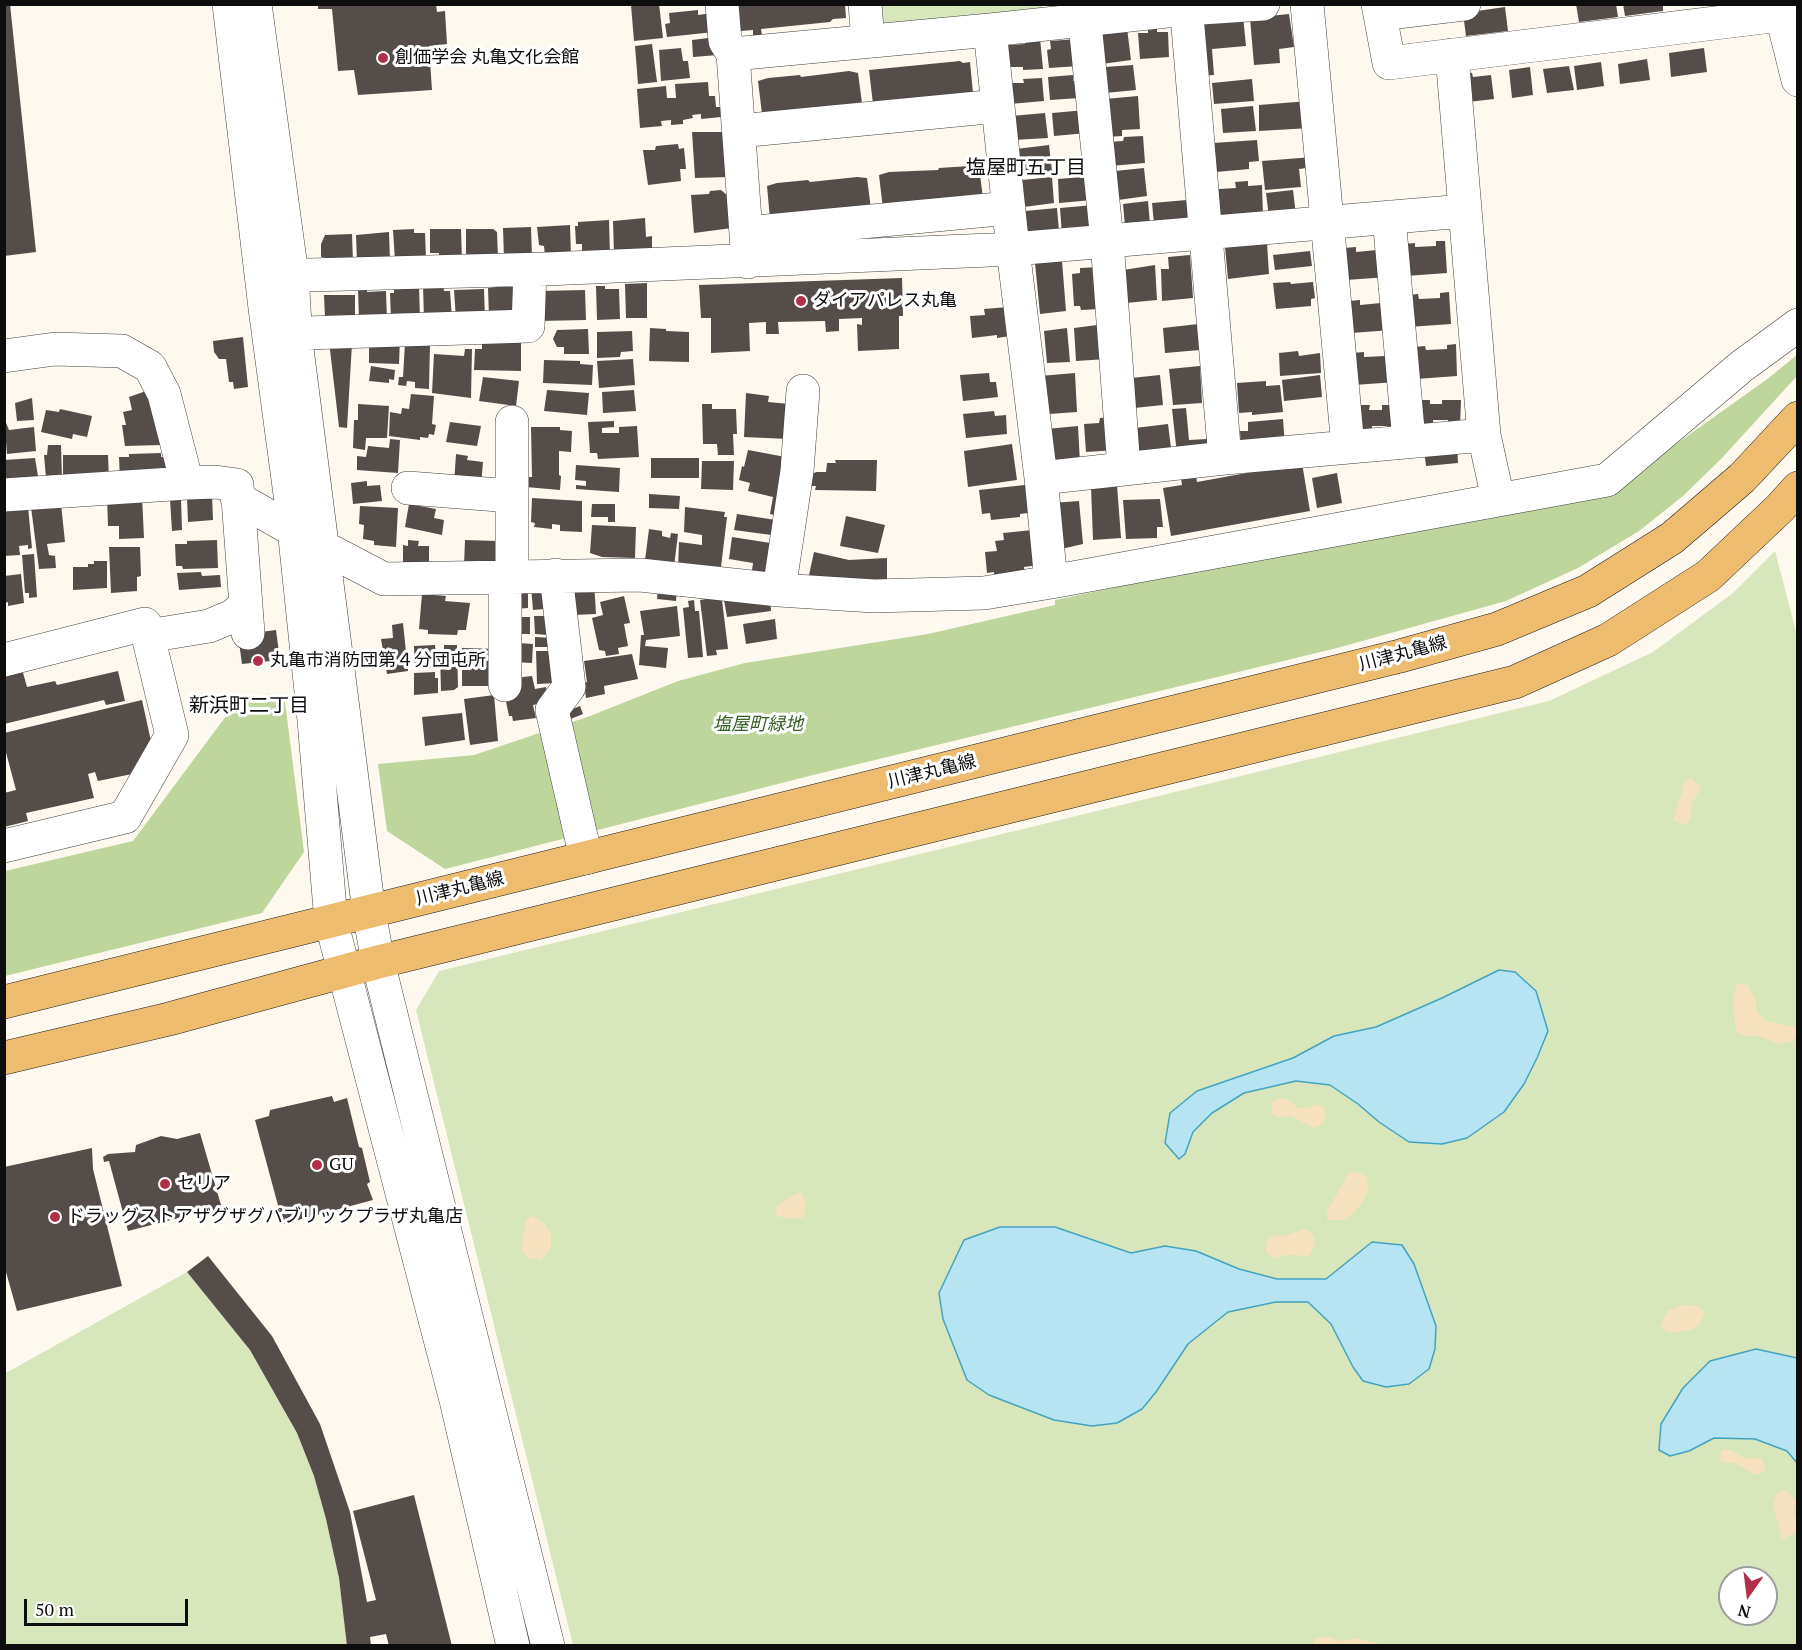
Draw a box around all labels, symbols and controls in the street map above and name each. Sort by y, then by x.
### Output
place label: 創価学会 丸亀文化会館 [395,47,579,69]
marker: 創価学会 丸亀文化会館 [376,51,390,65]
district label: 塩屋町五丁目 [966,156,1086,180]
place label: ダイアパレス丸亀 [813,290,957,312]
marker: ダイアパレス丸亀 [794,294,808,308]
street label: 川津丸亀線 [1357,632,1449,676]
place label: 丸亀市消防団第４分団屯所 [270,650,486,672]
marker: 丸亀市消防団第４分団屯所 [251,654,265,668]
district label: 新浜町二丁目 [189,694,309,718]
park label: 塩屋町緑地 [713,714,803,736]
street label: 川津丸亀線 [886,751,978,793]
street label: 川津丸亀線 [414,868,506,910]
place label: GU [329,1154,353,1176]
marker: GU [310,1158,324,1172]
place label: セリア [177,1173,231,1195]
marker: セリア [158,1177,172,1191]
place label: ドラッグストアザグザグパブリックプラザ丸亀店 [67,1206,463,1228]
marker: ドラッグストアザグザグパブリックプラザ丸亀店 [48,1210,62,1224]
north arrow [1718,1566,1778,1626]
scale bar [27,1587,190,1625]
text: 50 m [35,1597,74,1621]
text: N [1736,1599,1753,1624]

